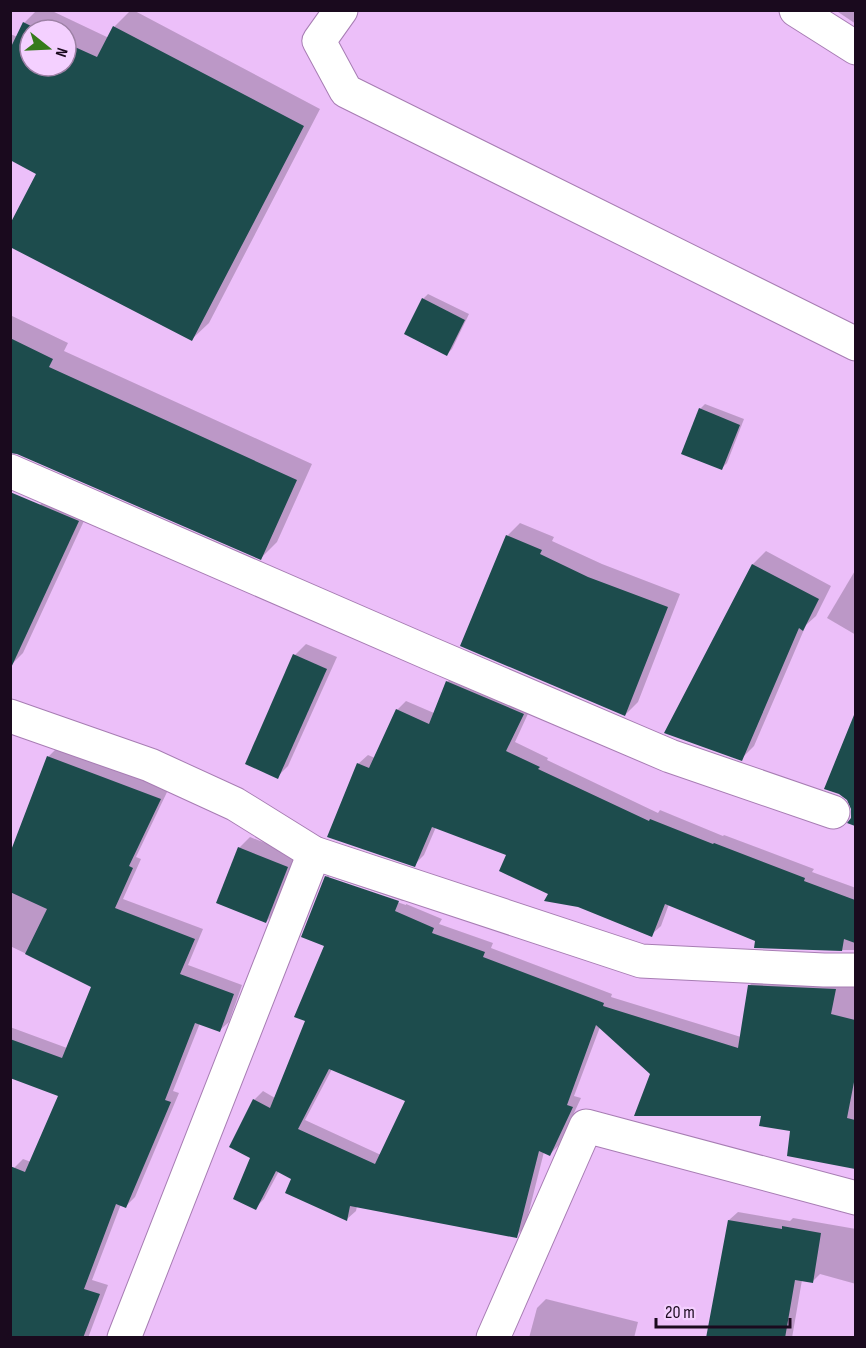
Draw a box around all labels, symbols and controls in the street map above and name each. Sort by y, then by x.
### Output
north arrow [18,18,78,78]
text: N [50,45,71,59]
scale bar [656,1291,790,1329]
text: 20 m [665,1302,695,1323]

